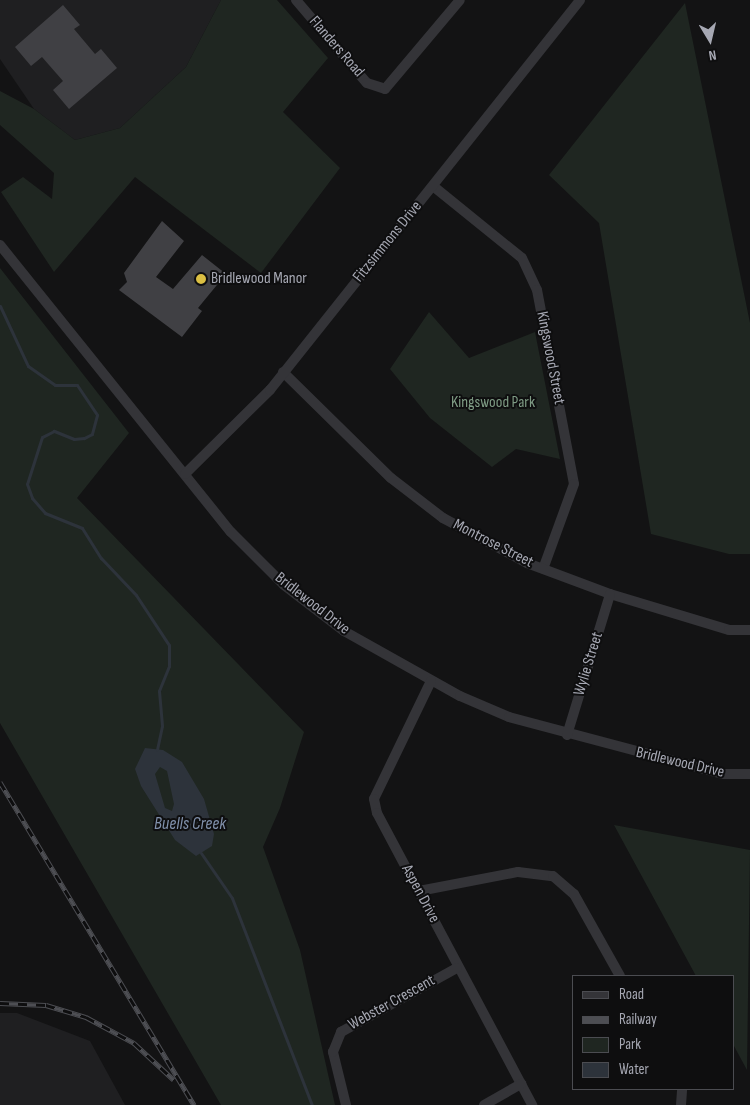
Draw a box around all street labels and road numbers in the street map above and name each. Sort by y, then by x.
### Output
street label: Flanders Road [304,13,368,81]
street label: Fitzsimmons Drive [349,197,427,287]
street label: Kingswood Street [532,310,568,406]
street label: Montrose Street [450,516,536,572]
street label: Bridlewood Drive [271,569,353,639]
street label: Wylie Street [570,630,608,698]
street label: Bridlewood Drive [634,744,726,782]
street label: Aspen Drive [397,862,443,926]
street label: Webster Crescent [345,971,439,1035]

